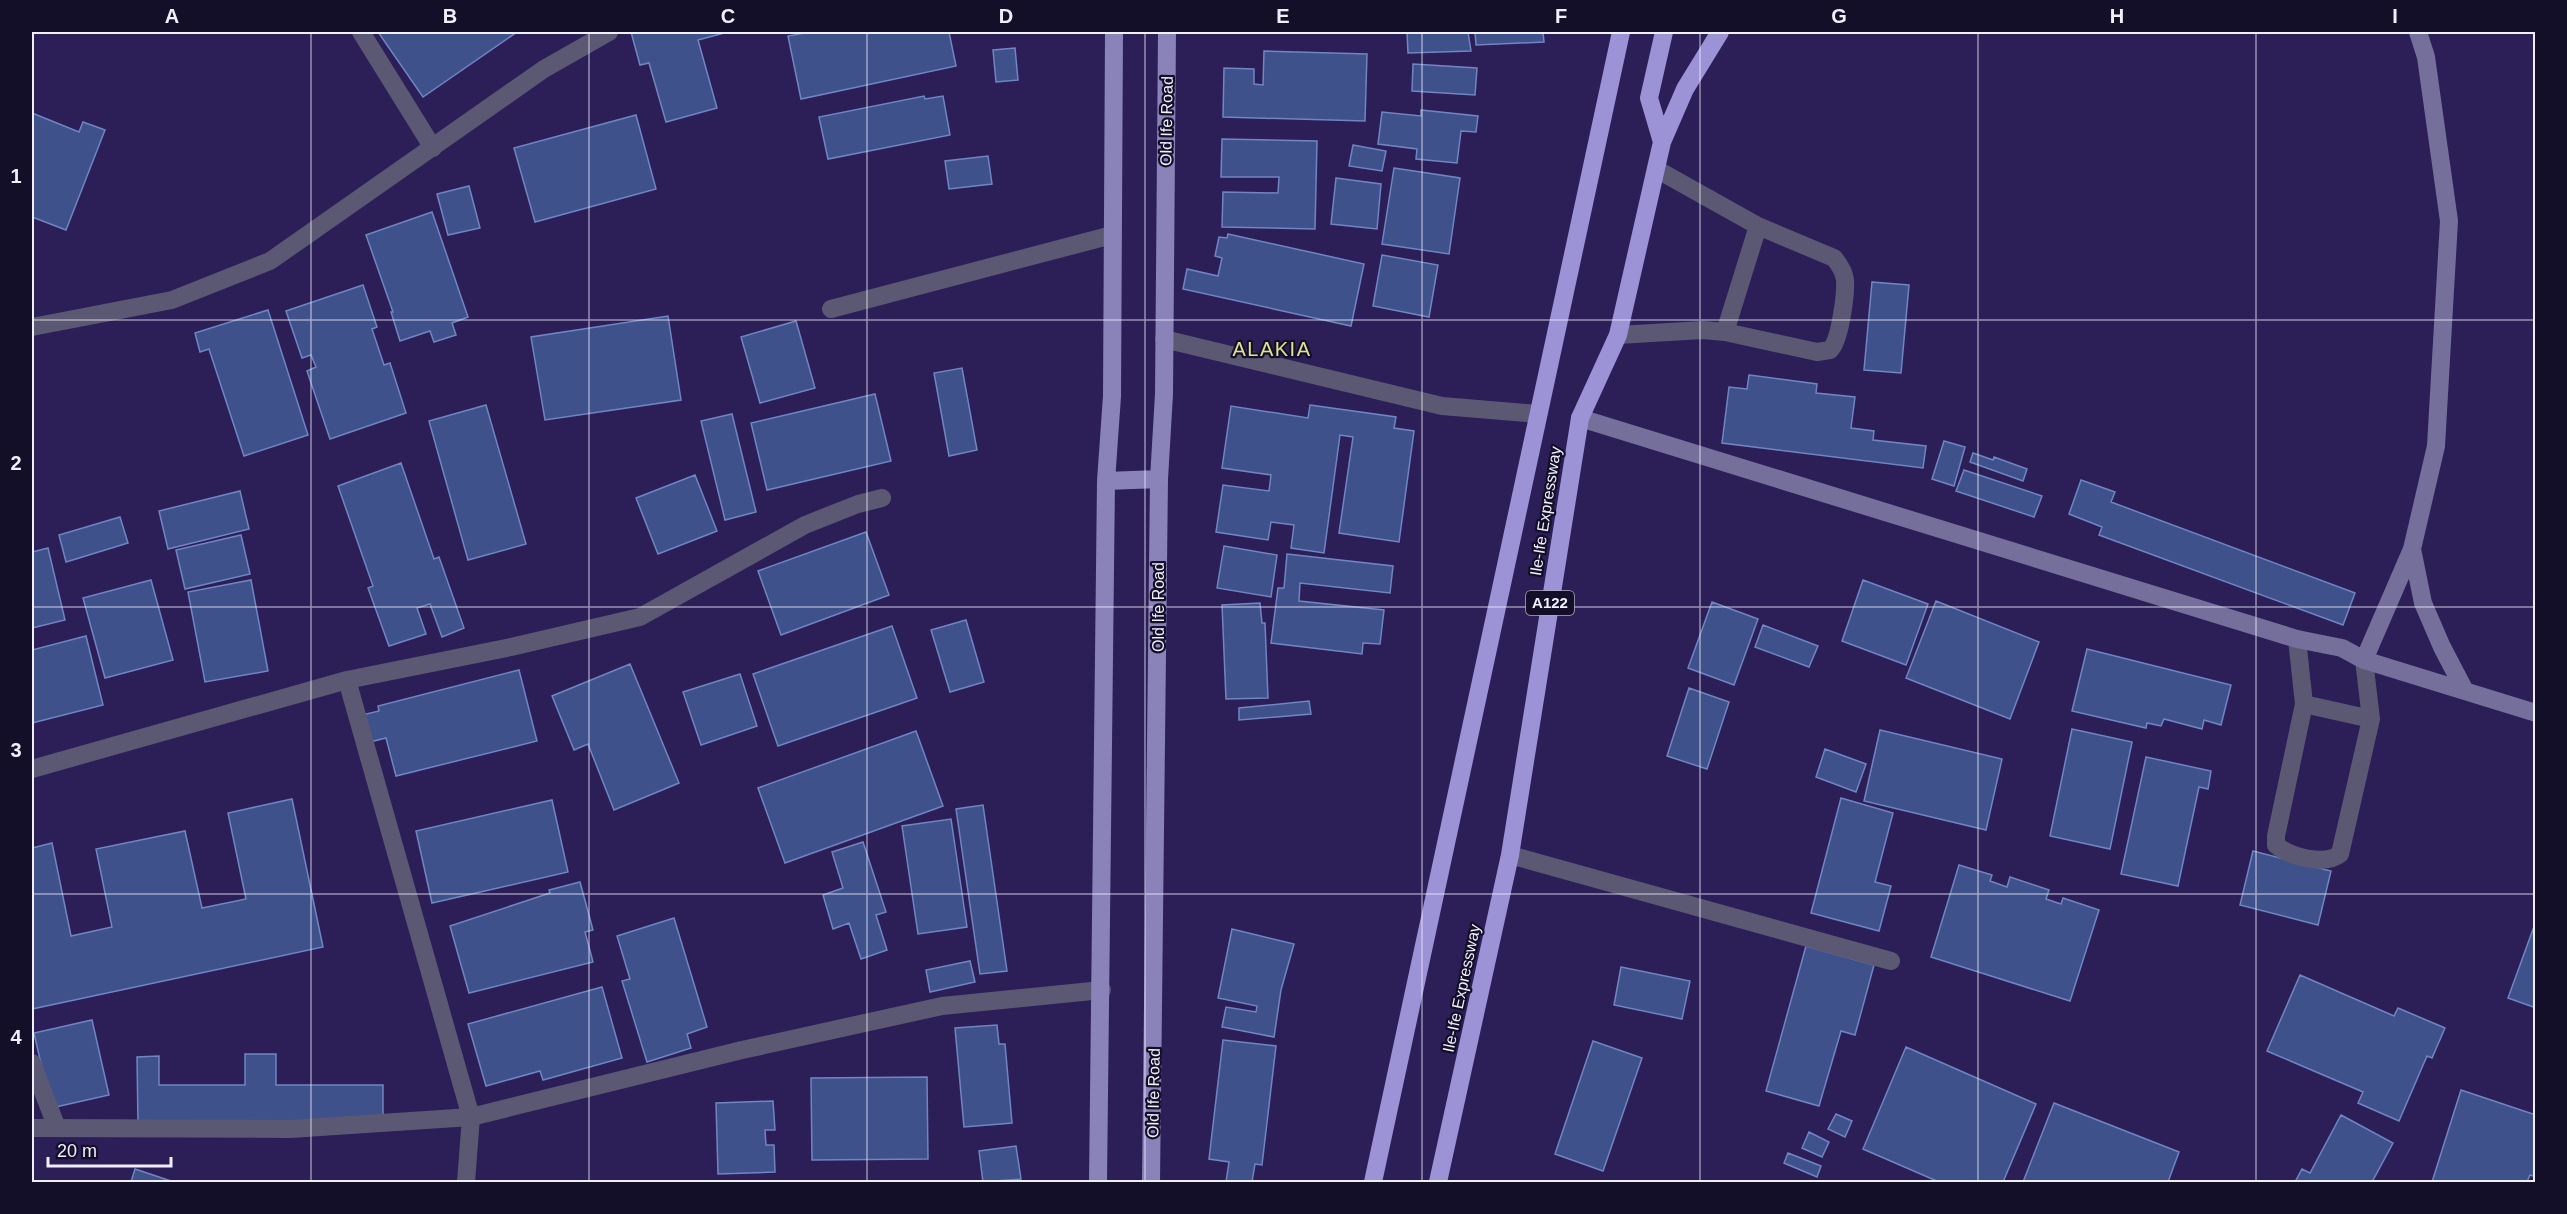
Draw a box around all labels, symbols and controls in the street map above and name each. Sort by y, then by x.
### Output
text: A [165,5,179,27]
text: B [443,5,457,27]
text: C [721,5,735,27]
text: D [999,5,1013,27]
text: E [1276,5,1290,27]
text: F [1555,5,1567,27]
text: G [1831,5,1847,27]
text: H [2110,5,2124,27]
text: I [2392,5,2398,27]
street label: Old Ife Road [1157,76,1176,166]
text: 1 [10,165,22,187]
district label: ALAKIA [1232,338,1312,360]
street label: Ile-Ife Expressway [1527,445,1564,577]
text: 2 [10,452,22,474]
street label: Old Ife Road [1150,562,1167,652]
road number: A122 [1526,591,1574,615]
text: 3 [10,739,22,761]
street label: Ile-Ife Expressway [1440,922,1483,1054]
text: 4 [10,1026,22,1048]
street label: Old Ife Road [1144,1048,1163,1138]
scale bar [48,1130,171,1168]
text: 20 m [57,1141,97,1161]

